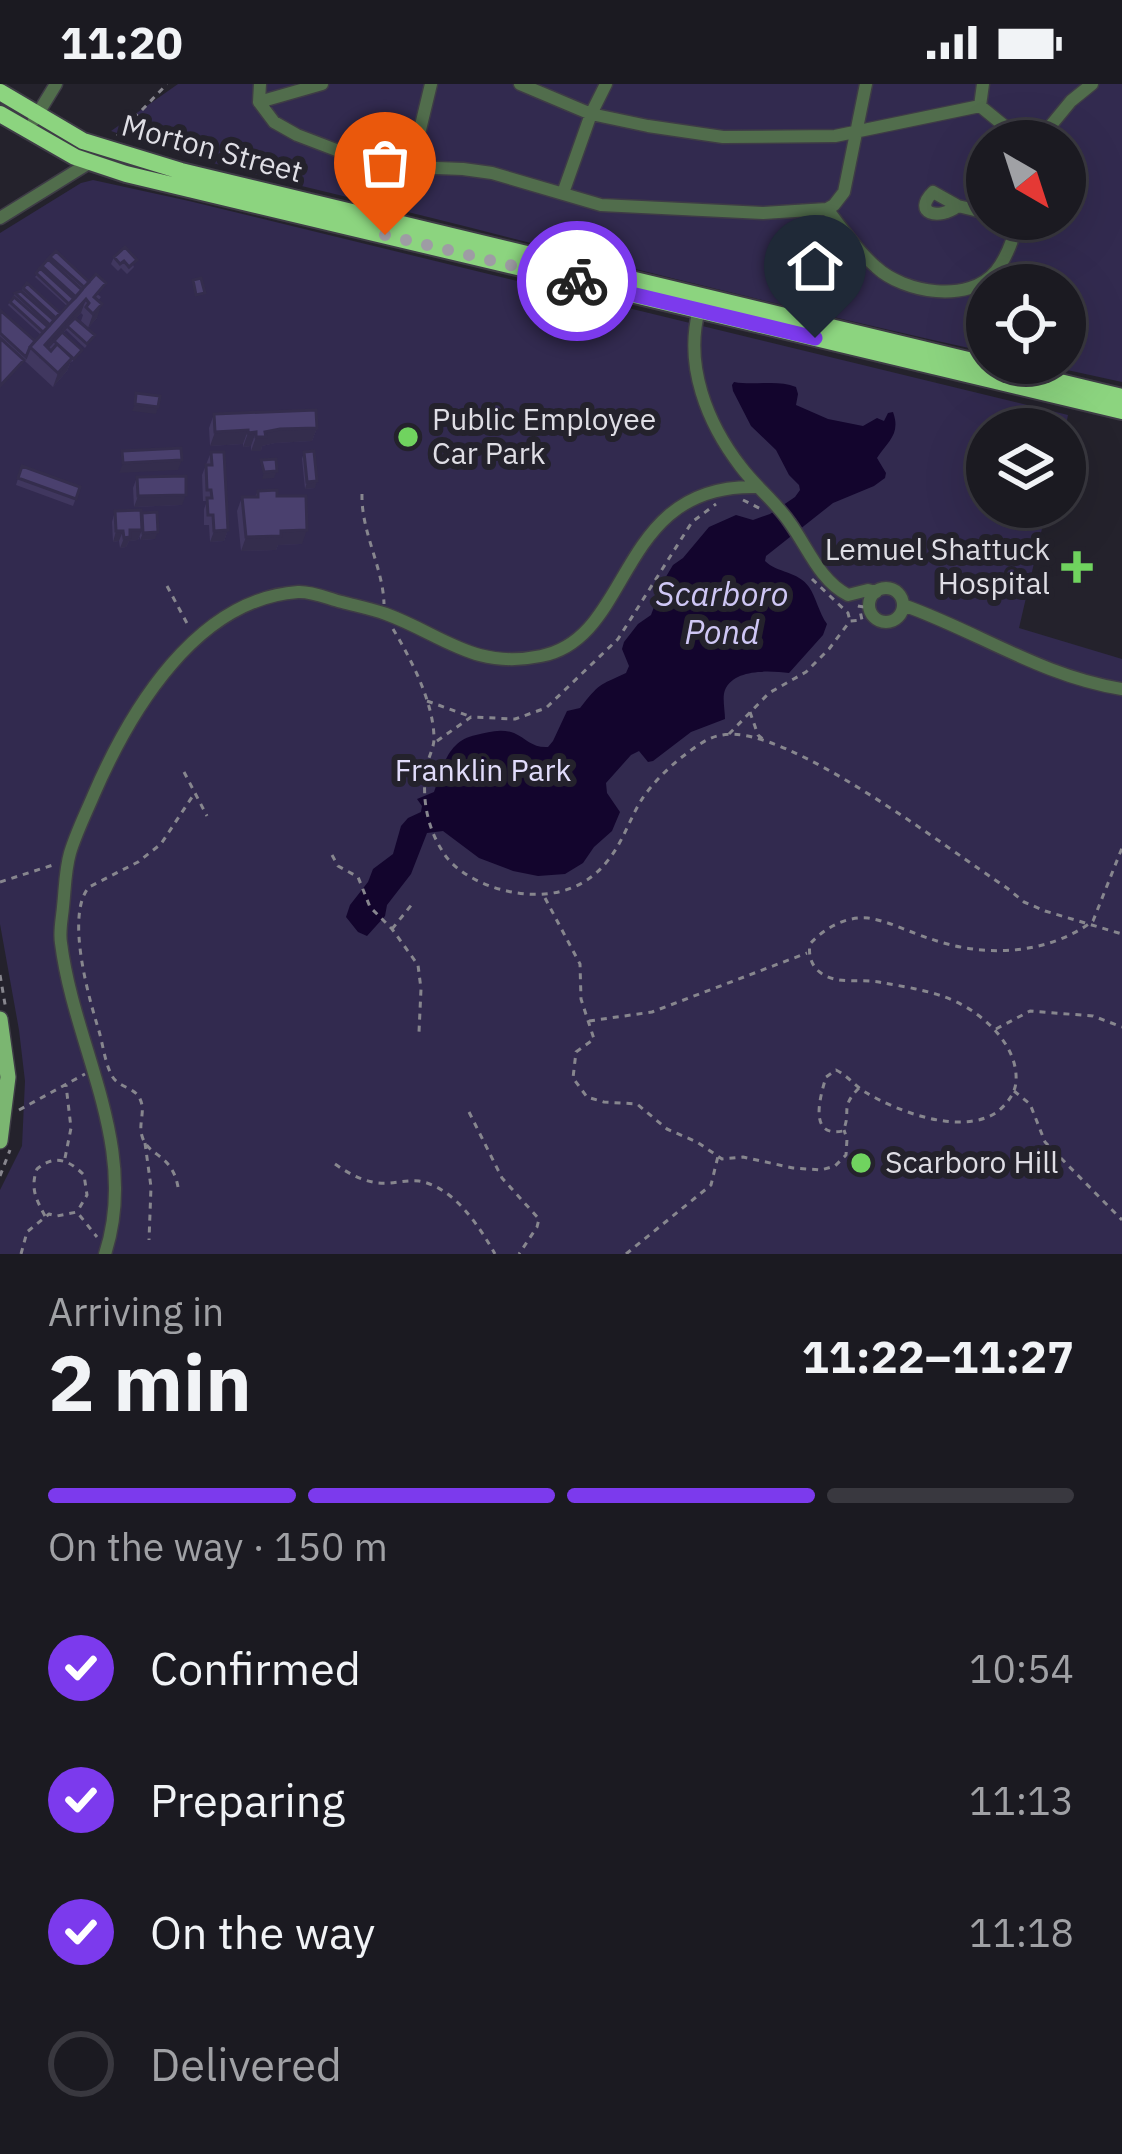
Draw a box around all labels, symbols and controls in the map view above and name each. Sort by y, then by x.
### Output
text: 11:20 [60,13,183,71]
street label: Morton Street [118,105,307,190]
pin [334,112,436,235]
north arrow [966,120,1086,240]
map controls [966,120,1086,528]
icon: bag [352,130,418,196]
pin [764,215,866,338]
courier [517,221,637,341]
icon: home [782,233,848,299]
icon: bike [544,248,610,314]
button: locate [966,264,1086,384]
place label: Public Employee Car Park [432,399,656,472]
button: layers [966,408,1086,528]
marker: Public Employee Car Park [395,424,421,450]
place label: Lemuel Shattuck Hospital [825,529,1050,602]
marker: Lemuel Shattuck Hospital [1061,551,1093,583]
water label: Scarboro Pond [655,572,789,653]
park label: Franklin Park [395,750,571,789]
place label: Scarboro Hill [885,1142,1058,1181]
marker: Scarboro Hill [848,1150,874,1176]
text: Arriving in [48,1286,224,1337]
text: 11:22–11:27 [802,1327,1074,1385]
text: 2 min [48,1331,252,1432]
text: On the way · 150 m [48,1521,388,1572]
icon: check [48,1635,114,1701]
text: Confirmed [150,1639,361,1697]
text: 10:54 [969,1643,1074,1694]
icon: check [48,1767,114,1833]
text: Preparing [150,1771,345,1829]
text: 11:13 [969,1775,1074,1826]
icon: check [48,1899,114,1965]
text: On the way [150,1903,375,1961]
text: 11:18 [969,1907,1074,1958]
text: Delivered [150,2035,342,2093]

